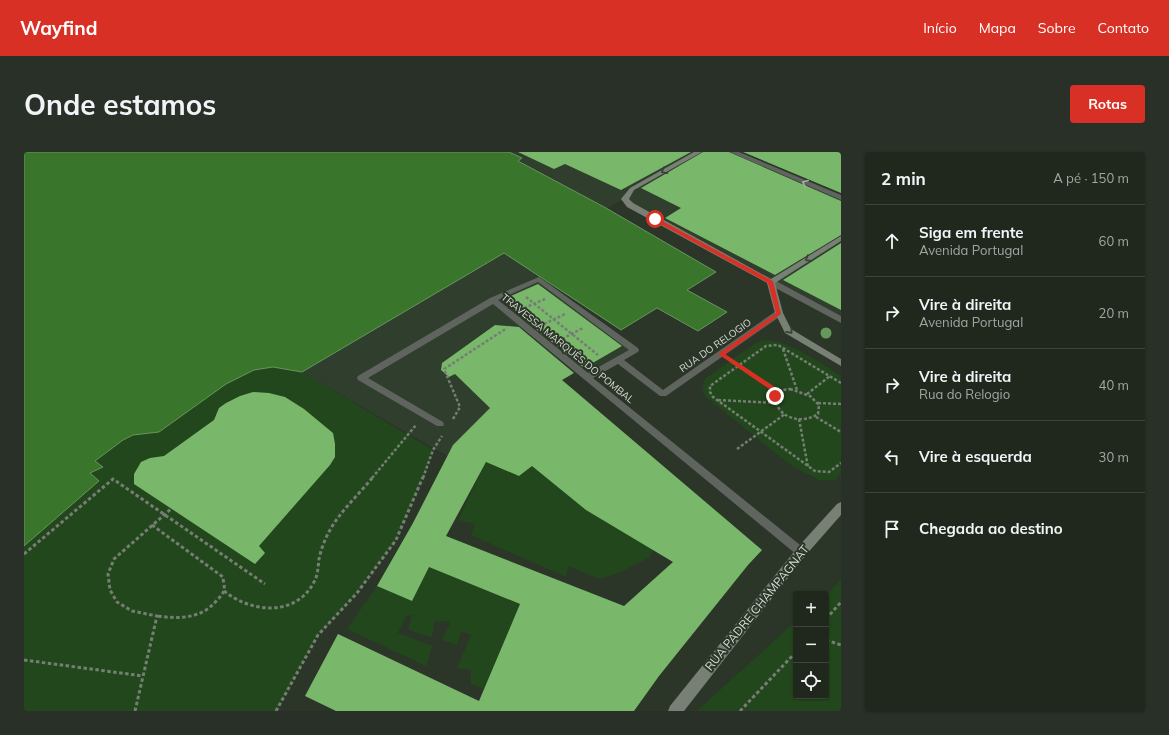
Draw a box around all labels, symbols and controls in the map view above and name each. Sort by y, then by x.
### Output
text: Wayfind [20,16,97,40]
text: Início [923,19,957,37]
text: Mapa [979,19,1016,37]
text: Sobre [1038,19,1076,37]
text: Contato [1098,19,1149,37]
button: Rotas [1070,85,1145,123]
text: Onde estamos [24,87,216,122]
one-way arrow [661,166,669,174]
text: 2 min [881,168,926,189]
text: A pé · 150 m [1053,170,1129,186]
one-way arrow [802,179,809,187]
route start [646,210,664,228]
text: Siga em frente [919,223,1024,242]
icon: ahead [881,230,903,252]
text: 60 m [1099,233,1129,249]
text: Avenida Portugal [919,242,1023,258]
one-way arrow [805,254,812,262]
street label: TRAVESSA MARQUÊS DO POMBAL [499,291,637,406]
text: Vire à direita [919,295,1011,314]
icon: right [881,302,903,324]
text: 20 m [1099,305,1129,321]
text: Avenida Portugal [919,314,1023,330]
street label: RUA DO RELOGIO [677,316,754,375]
one-way arrow [786,326,793,334]
text: Vire à direita [919,367,1011,386]
icon: right [881,374,903,396]
text: 40 m [1099,377,1129,393]
text: Rua do Relogio [919,386,1010,402]
route end [766,387,784,405]
icon: left [881,446,903,468]
text: Vire à esquerda [919,447,1032,466]
text: 30 m [1099,449,1129,465]
icon: arrive [881,518,903,540]
text: Chegada ao destino [919,519,1063,538]
street label: RUA PADRE CHAMPAGNAT [701,541,812,673]
map controls [793,591,829,699]
button: + [793,591,829,627]
button: − [793,627,829,663]
button: locate [793,663,829,699]

